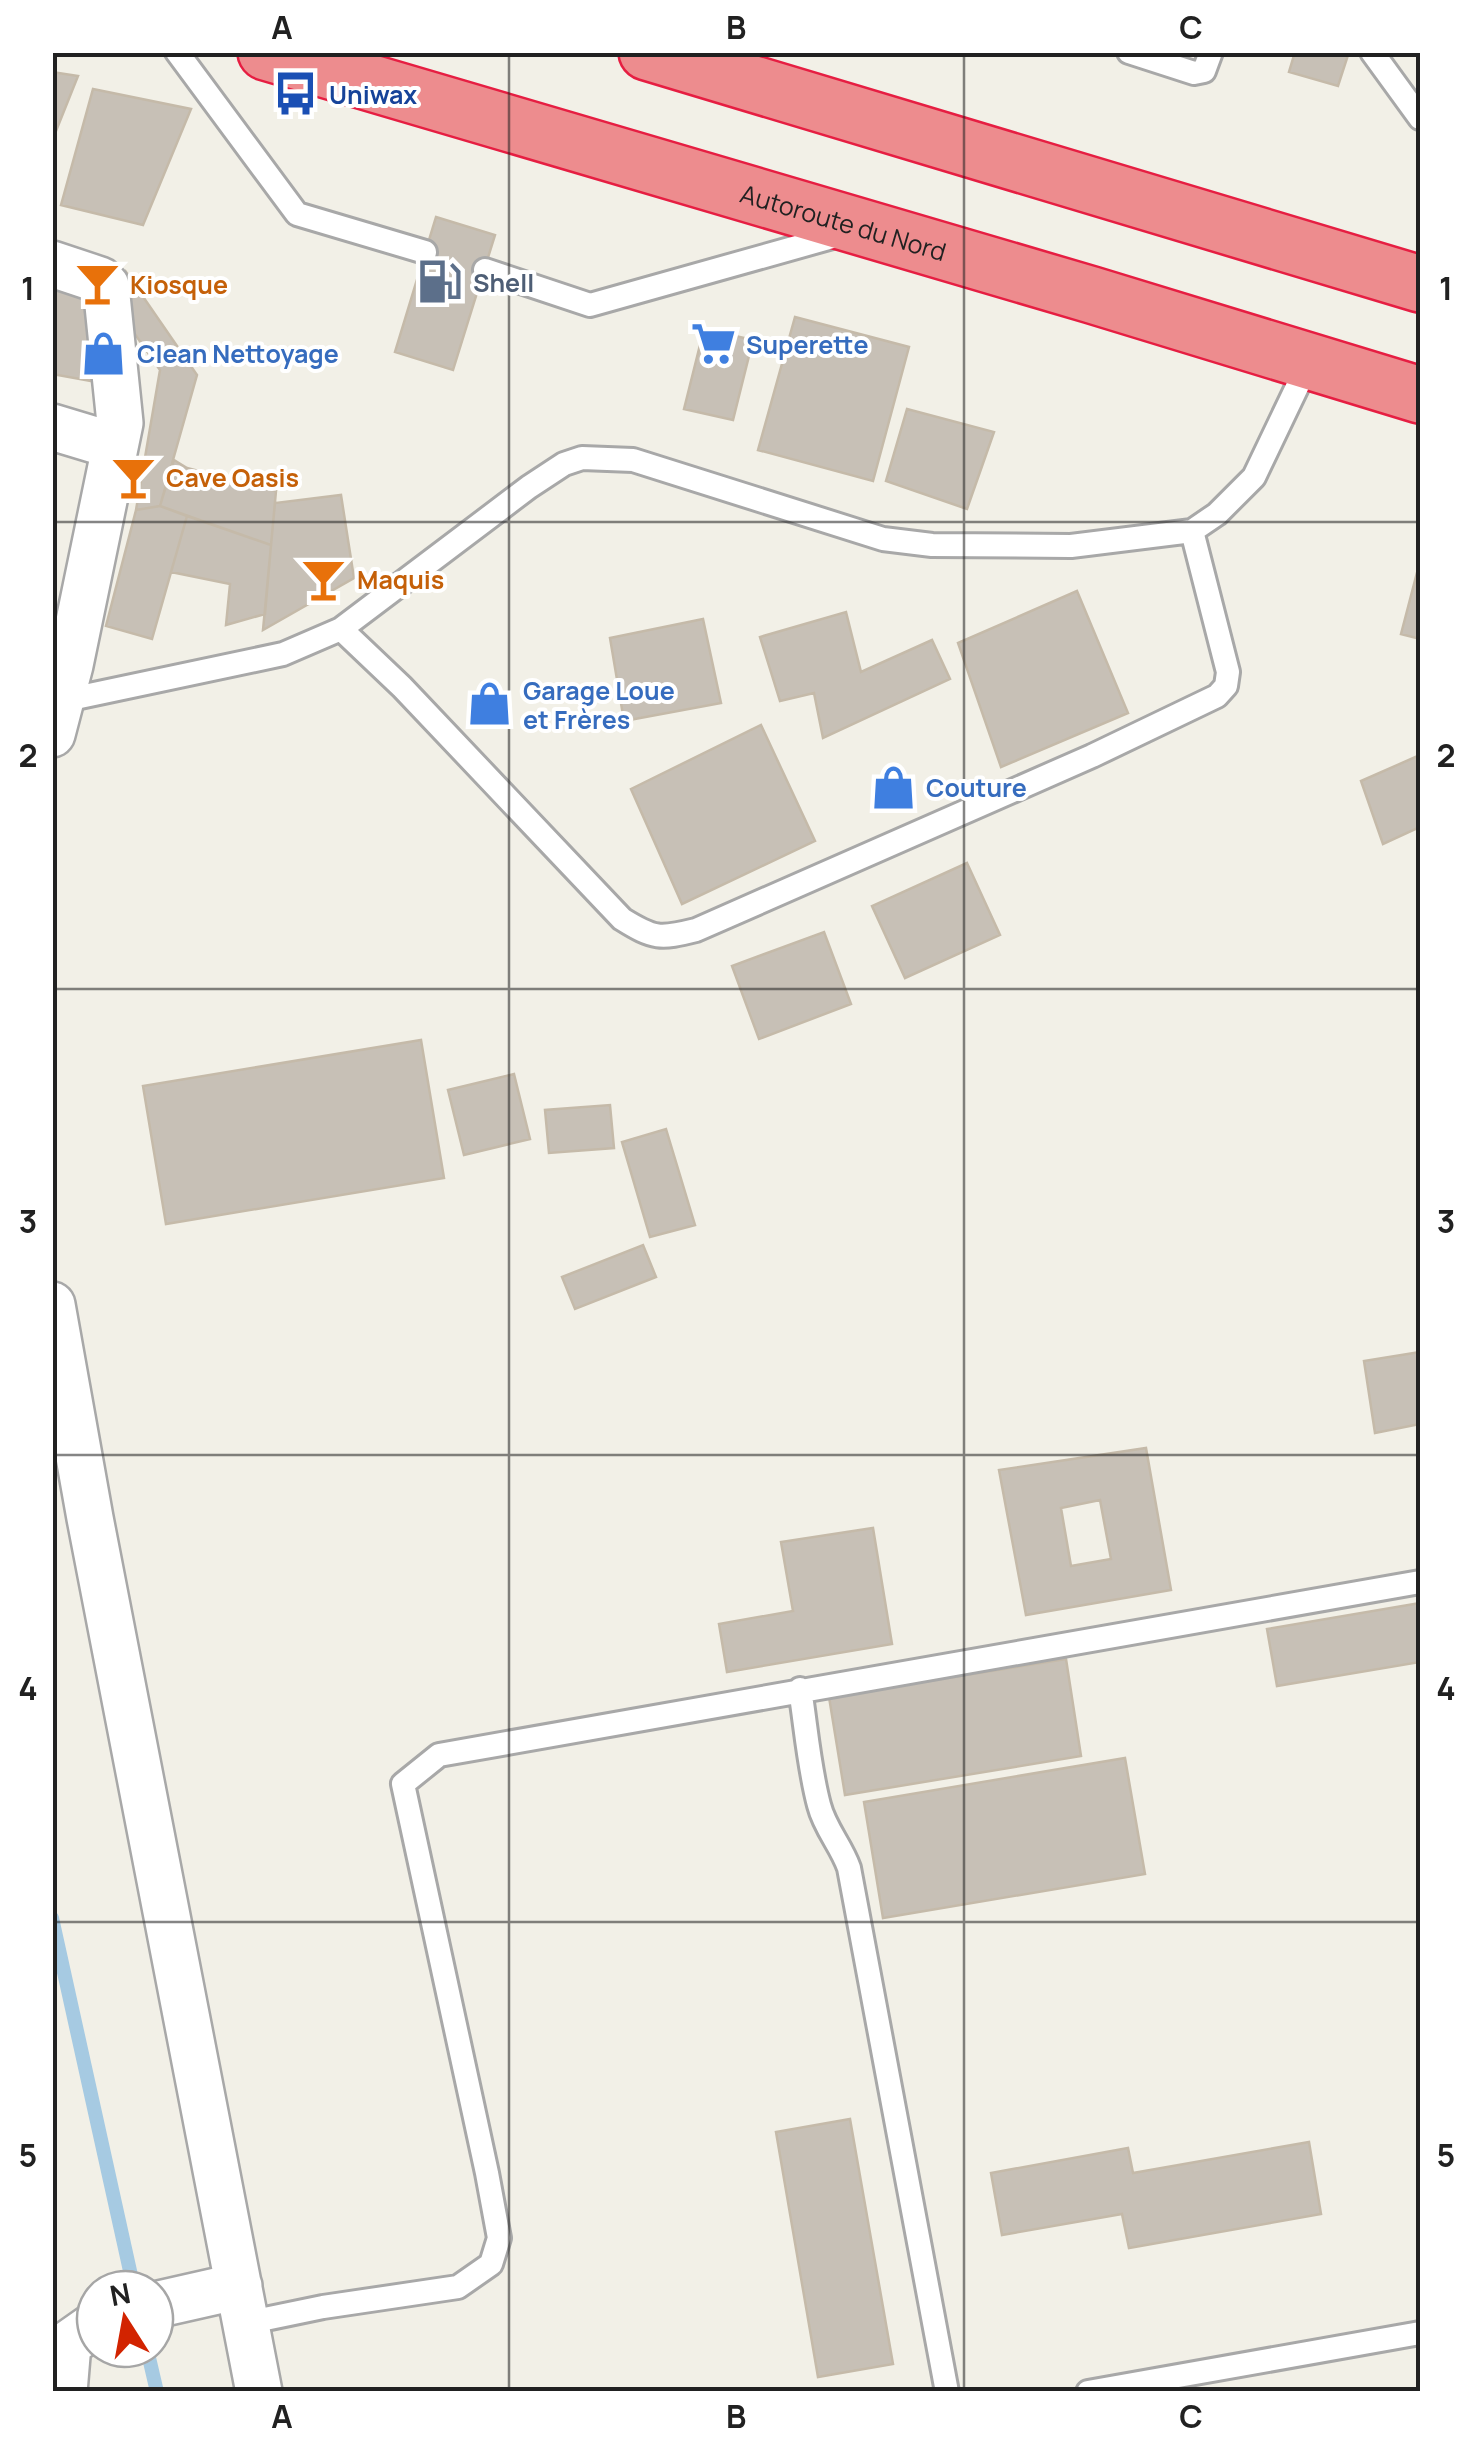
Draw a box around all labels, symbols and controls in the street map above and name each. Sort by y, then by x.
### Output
text: A [271,5,293,49]
text: B [726,5,746,49]
text: C [1179,5,1203,49]
bus stop icon: Uniwax [272,70,320,118]
place label: Uniwax [329,77,417,112]
street label: Autoroute du Nord [737,175,951,269]
fuel station icon: Shell [416,258,464,306]
bar icon: Kiosque [73,260,121,308]
place label: Shell [473,265,534,300]
text: 1 [21,266,35,310]
text: 1 [1439,266,1453,310]
place label: Kiosque [130,267,228,302]
supermarket icon: Superette [689,320,737,368]
place label: Superette [746,327,869,362]
shop icon: Clean Nettoyage [80,329,128,377]
place label: Clean Nettoyage [137,336,339,371]
bar icon: Cave Oasis [109,453,157,501]
place label: Cave Oasis [166,460,299,495]
bar icon: Maquis [300,555,348,603]
place label: Maquis [357,562,444,597]
place label: Garage Loue et Frères [523,673,675,737]
shop icon: Garage Loue et Frères [466,680,514,728]
text: 2 [18,733,38,777]
text: 2 [1436,733,1456,777]
shop icon: Couture [869,763,917,811]
place label: Couture [926,770,1027,805]
text: 3 [19,1199,37,1243]
text: 3 [1437,1199,1455,1243]
text: 4 [18,1666,38,1710]
text: 4 [1436,1666,1456,1710]
text: 5 [19,2133,37,2177]
text: 5 [1437,2133,1455,2177]
north arrow [75,2269,175,2369]
text: N [107,2273,134,2314]
text: A [271,2394,293,2438]
text: B [726,2394,746,2438]
text: C [1179,2394,1203,2438]

